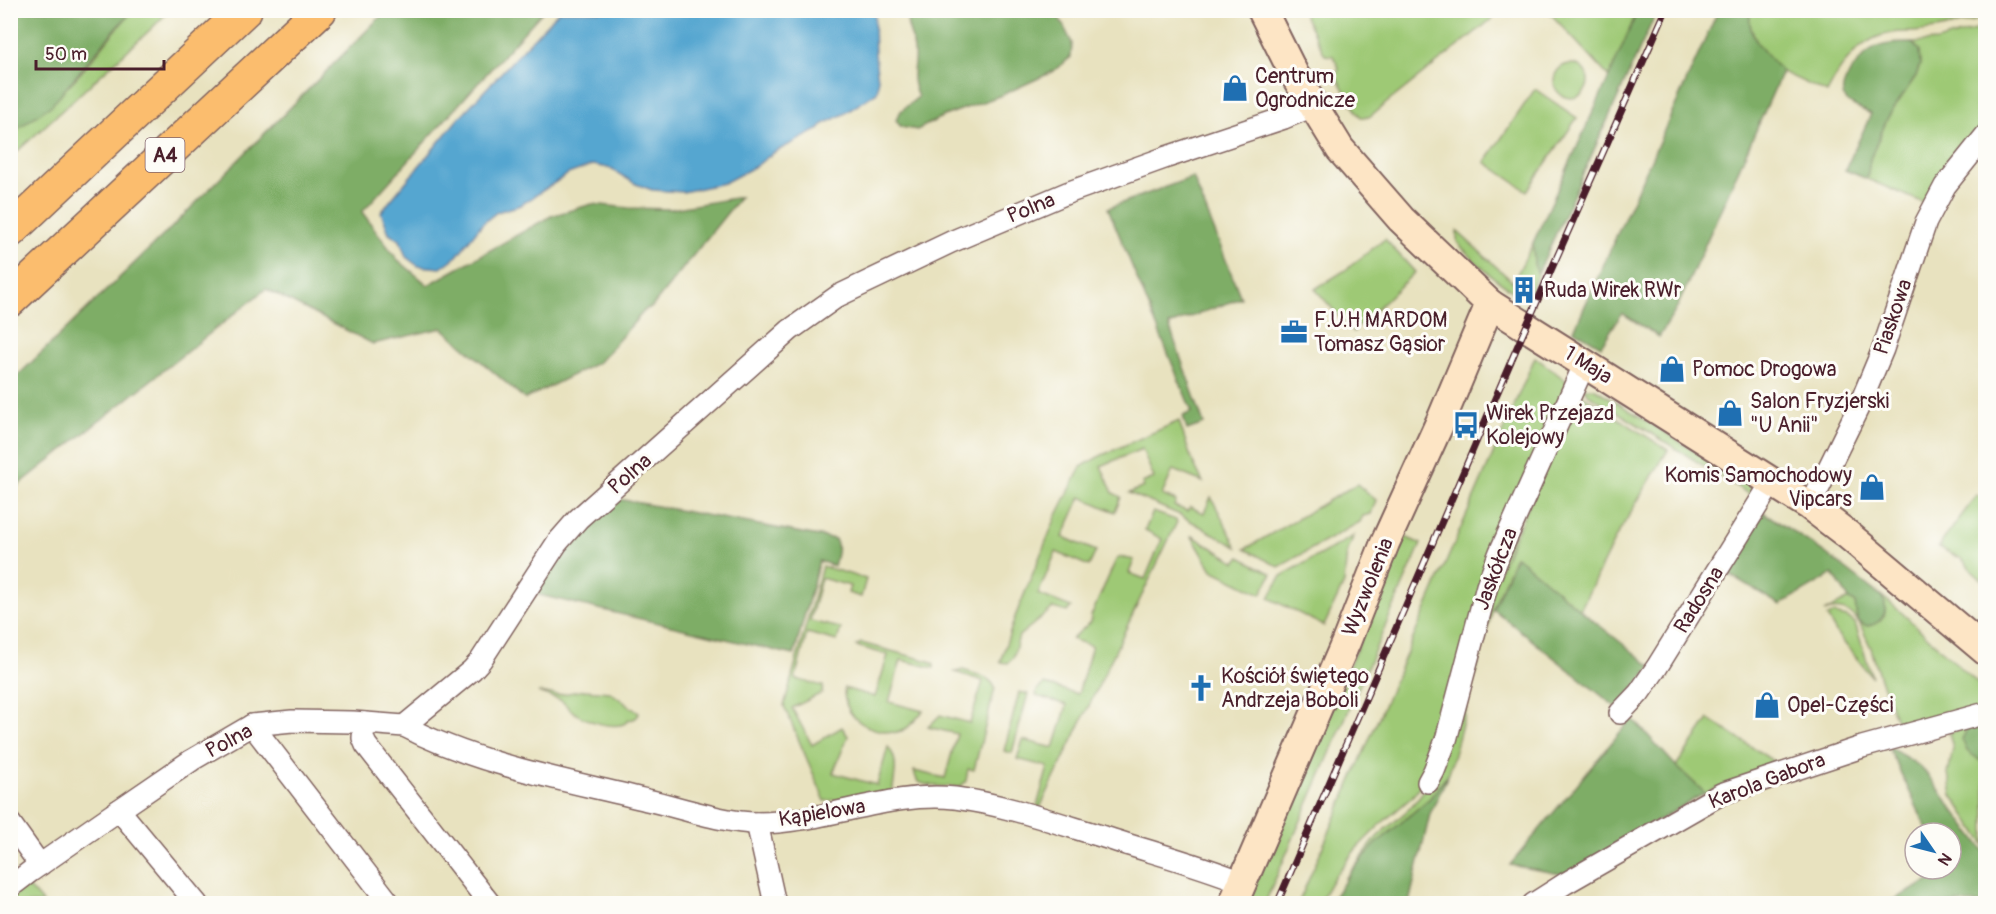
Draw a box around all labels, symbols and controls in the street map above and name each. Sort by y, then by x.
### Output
scale bar [36,33,164,71]
text: 50 m [45,43,87,66]
place label: Centrum Ogrodnicze [1255,63,1356,114]
shop icon: Centrum Ogrodnicze [1220,73,1250,103]
road number: A4 [146,138,184,172]
street label: Polna [1003,186,1059,230]
building icon: Ruda Wirek RWr [1509,275,1539,305]
street label: Piaskowa [1867,276,1919,358]
place label: Ruda Wirek RWr [1544,277,1682,304]
place label: F.U.H MARDOM Tomasz Gąsior [1314,307,1447,358]
office icon: F.U.H MARDOM Tomasz Gąsior [1279,317,1309,347]
street label: 1 Maja [1559,340,1617,390]
shop icon: Pomoc Drogowa [1657,354,1687,384]
place label: Pomoc Drogowa [1692,356,1836,383]
place label: Salon Fryzjerski "U Anii" [1750,388,1889,439]
shop icon: Salon Fryzjerski "U Anii" [1715,398,1745,428]
place label: Wirek Przejazd Kolejowy [1486,400,1614,451]
bus stop icon: Wirek Przejazd Kolejowy [1451,410,1481,440]
street label: Polna [602,448,658,500]
place label: Komis Samochodowy Vipcars [1665,462,1853,513]
shop icon: Komis Samochodowy Vipcars [1857,472,1887,502]
street label: Jaskółcza [1468,524,1524,614]
street label: Wyzwolenia [1336,534,1400,640]
street label: Radosna [1668,561,1730,639]
place label: Kościół świętego Andrzeja Boboli [1221,663,1369,714]
church icon: Kościół świętego Andrzeja Boboli [1186,673,1216,703]
shop icon: Opel-Części [1752,690,1782,720]
place label: Opel-Części [1787,692,1894,719]
street label: Polna [201,717,257,765]
street label: Karola Gabora [1705,746,1829,816]
street label: Kąpielowa [777,793,867,833]
north arrow [1903,821,1963,881]
text: N [1933,849,1956,869]

